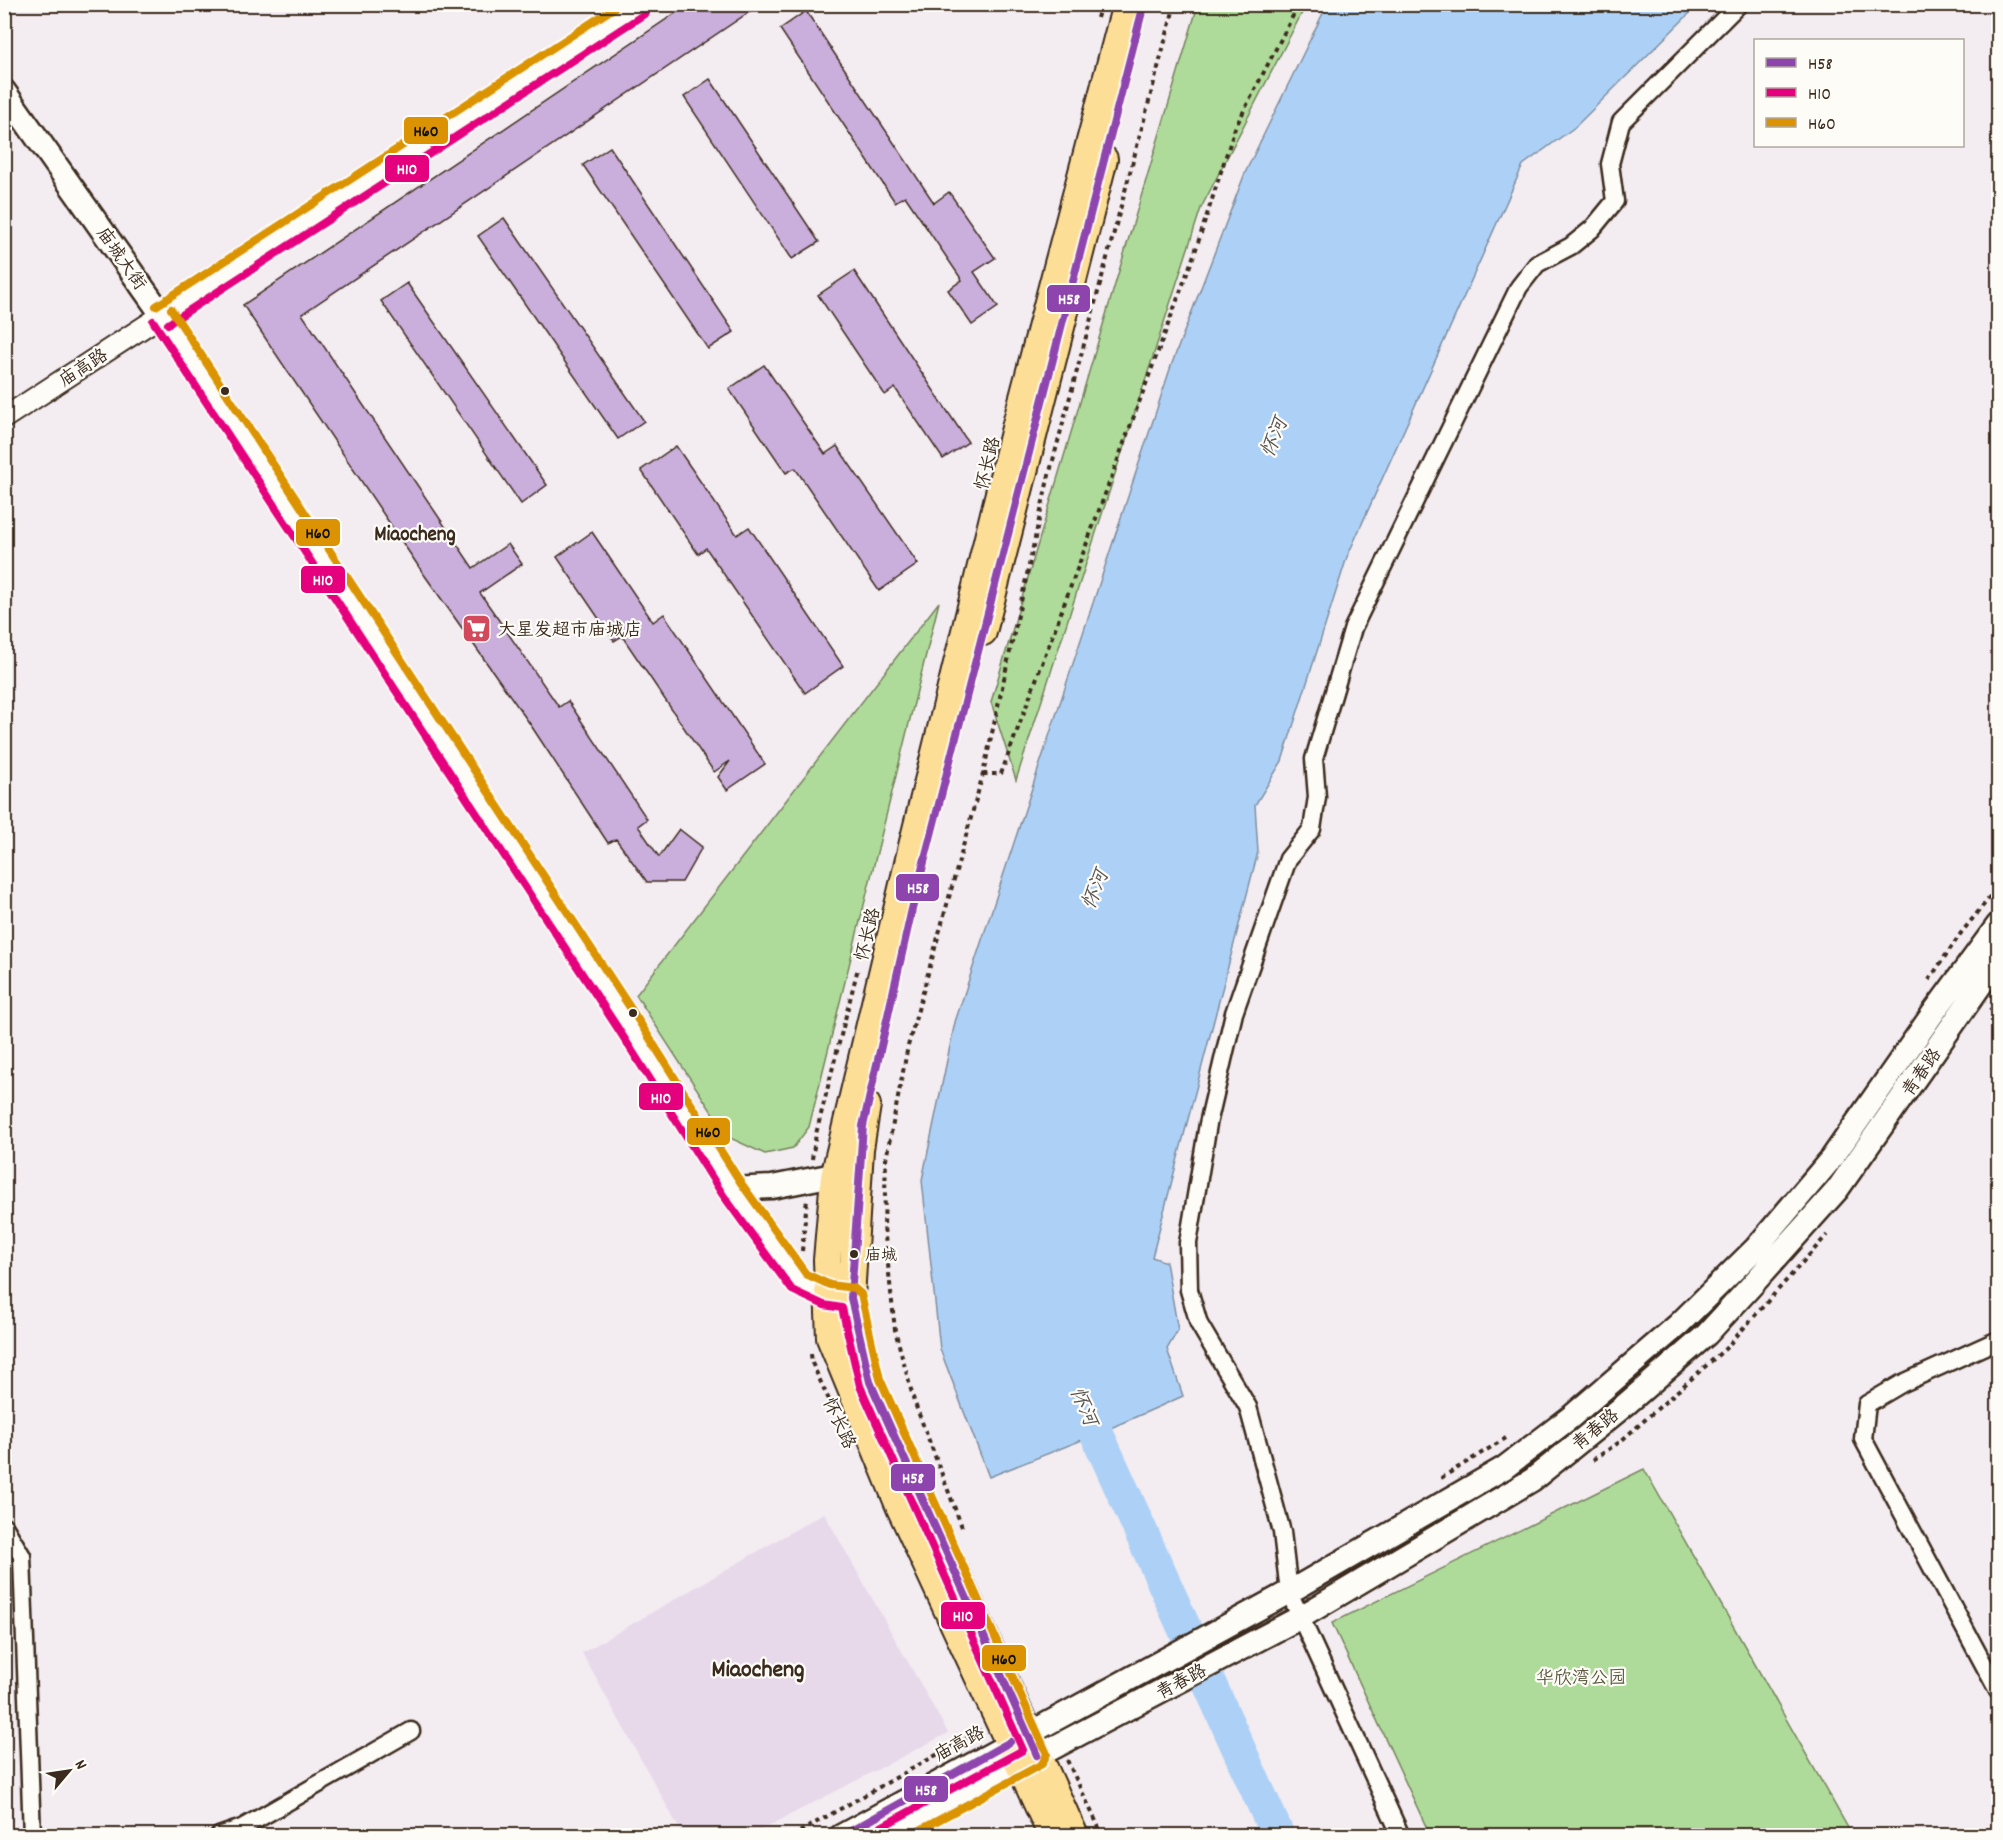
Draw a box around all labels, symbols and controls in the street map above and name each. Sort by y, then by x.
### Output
legend [1754,39,1964,147]
text: H58 [1808,53,1833,78]
text: H10 [1808,83,1831,108]
text: H60 [1808,113,1836,138]
line badge: H60 [403,116,449,145]
text: H60 [414,121,438,144]
line badge: H10 [384,154,430,183]
text: H10 [397,159,417,182]
street label: 庙城大街 [89,223,151,296]
line badge: H58 [1046,284,1091,313]
text: H58 [1058,289,1081,312]
street label: 庙高路 [55,344,114,394]
unlabelled marker [219,385,231,397]
water label: 怀河 [1255,412,1297,462]
street label: 怀长路 [971,434,1008,493]
line badge: H60 [295,518,341,547]
district label: Miaocheng [374,521,456,551]
text: H60 [306,523,330,546]
line badge: H10 [300,565,346,594]
text: H10 [313,570,333,593]
supermarket icon: 大星发超市庙城店 [461,613,493,645]
place label: 大星发超市庙城店 [498,619,642,644]
water label: 怀河 [1076,864,1118,914]
line badge: H58 [895,873,940,902]
text: H58 [907,878,930,901]
street label: 怀长路 [851,905,888,964]
unlabelled marker [627,1007,639,1019]
street label: 青春路 [1897,1044,1949,1103]
line badge: H10 [638,1082,684,1111]
text: H10 [651,1088,671,1111]
line badge: H60 [686,1117,731,1146]
text: H60 [696,1122,720,1145]
place label: 庙城 [865,1245,897,1268]
marker: 庙城 [848,1248,860,1260]
water label: 怀河 [1062,1383,1104,1434]
street label: 怀长路 [815,1394,860,1454]
street label: 青春路 [1568,1404,1625,1458]
line badge: H58 [890,1463,936,1492]
text: H58 [902,1468,925,1491]
line badge: H10 [940,1601,986,1630]
text: H10 [953,1606,973,1629]
line badge: H60 [981,1644,1027,1672]
text: H60 [992,1649,1016,1672]
district label: Miaocheng [711,1654,805,1688]
street label: 青春路 [1152,1659,1212,1707]
park label: 华欣湾公园 [1536,1667,1626,1692]
street label: 庙高路 [930,1721,990,1769]
north arrow [39,1741,99,1801]
text: N [68,1756,92,1774]
line badge: H58 [903,1775,949,1803]
text: H58 [915,1780,938,1803]

